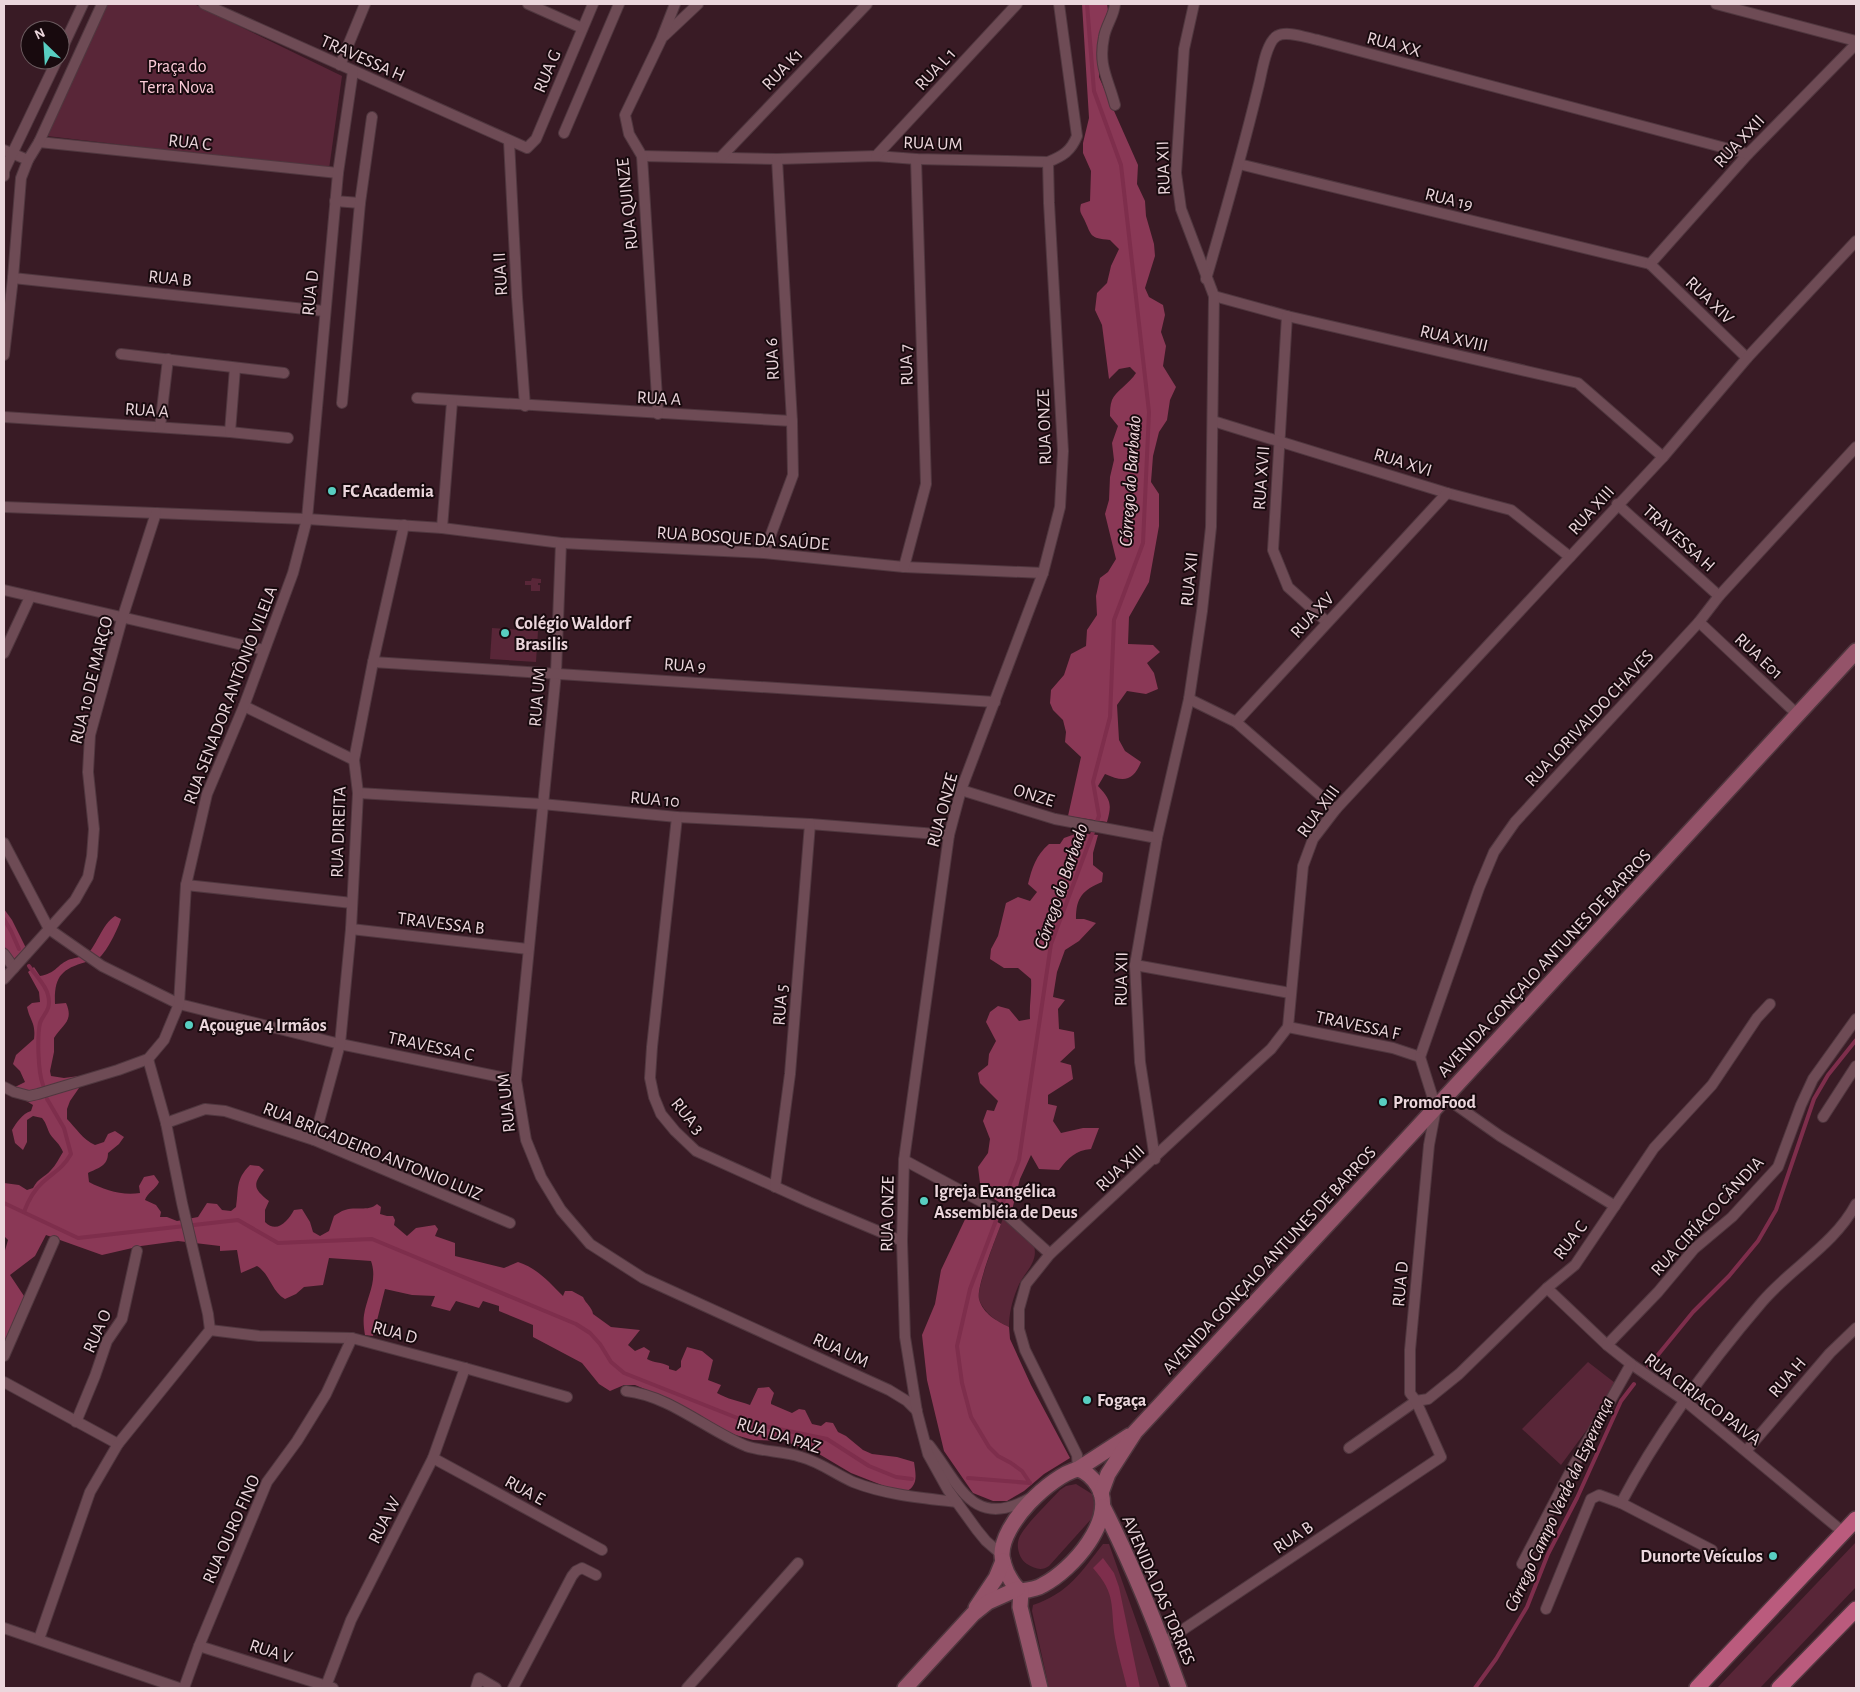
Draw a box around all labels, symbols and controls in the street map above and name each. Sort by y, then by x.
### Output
north arrow [20,20,70,70]
text: N [33,26,47,43]
street label: RUA XX [1365,29,1423,61]
street label: TRAVESSA H [318,32,408,86]
street label: RUA K1 [759,45,807,94]
street label: RUA L 1 [912,45,960,94]
street label: RUA G [531,47,565,96]
park label: Praça do Terra Nova [140,58,214,97]
street label: RUA XXII [1711,112,1768,172]
street label: RUA C [167,132,212,154]
street label: RUA UM [903,134,963,154]
street label: RUA XII [1154,141,1174,195]
street label: RUA QUINZE [614,157,642,251]
street label: RUA 19 [1423,185,1475,215]
street label: RUA II [491,252,511,296]
street label: RUA B [147,268,193,290]
street label: RUA D [300,269,322,317]
street label: RUA XIV [1682,274,1738,328]
street label: RUA XVIII [1418,322,1490,356]
street label: RUA 6 [763,337,783,381]
street label: RUA 7 [897,344,917,386]
street label: RUA ONZE [1035,388,1055,465]
street label: RUA A [636,389,682,409]
street label: RUA A [124,400,170,422]
water label: Córrego do Barbado [1116,415,1145,547]
street label: RUA XVII [1251,445,1273,511]
street label: RUA XVI [1372,446,1434,480]
place label: FC Academia [342,483,434,501]
street label: RUA XIII [1565,483,1618,539]
marker: FC Academia [326,485,338,497]
street label: TRAVESSA H [1639,502,1718,576]
street label: RUA BOSQUE DA SAÚDE [656,521,830,554]
street label: RUA XII [1178,551,1202,607]
street label: RUA SENADOR ANTÔNIO VILELA [178,582,281,807]
street label: RUA XV [1287,589,1339,642]
street label: RUA 10 DE MARÇO [67,614,117,746]
place label: Colégio Waldorf Brasilis [515,615,632,654]
marker: Colégio Waldorf Brasilis [499,627,511,639]
street label: RUA E01 [1731,630,1786,683]
street label: RUA LORIVALDO CHAVES [1522,647,1658,790]
street label: RUA 9 [663,656,707,676]
street label: RUA UM [526,667,550,727]
street label: RUA ONZE [924,771,962,849]
street label: ONZE [1011,781,1057,811]
street label: RUA XIII [1294,782,1343,841]
street label: RUA DIREITA [328,785,350,878]
street label: RUA 10 [629,789,680,811]
water label: Córrego do Barbado [1031,821,1092,952]
street label: AVENIDA GONÇALO ANTUNES DE BARROS [1434,846,1655,1081]
street label: TRAVESSA B [396,910,485,938]
street label: RUA XII [1113,952,1131,1006]
street label: RUA 5 [771,984,791,1026]
street label: TRAVESSA F [1314,1008,1402,1044]
place label: Açougue 4 Irmãos [199,1017,327,1035]
marker: Açougue 4 Irmãos [183,1019,195,1031]
street label: TRAVESSA C [386,1029,475,1065]
street label: RUA UM [495,1072,519,1133]
place label: PromoFood [1393,1094,1476,1112]
street label: RUA 3 [667,1095,707,1138]
marker: PromoFood [1377,1096,1389,1108]
street label: RUA BRIGADEIRO ANTONIO LUIZ [260,1100,485,1204]
street label: RUA XIII [1093,1142,1148,1195]
street label: AVENIDA GONÇALO ANTUNES DE BARROS [1159,1143,1380,1378]
street label: RUA CIRÍACO CÂNDIA [1646,1151,1768,1280]
street label: RUA ONZE [878,1176,898,1252]
place label: Igreja Evangélica Assembléia de Deus [934,1183,1078,1222]
marker: Igreja Evangélica Assembléia de Deus [918,1195,930,1207]
street label: RUA C [1550,1218,1591,1263]
street label: RUA D [1390,1261,1412,1308]
street label: RUA O [80,1307,115,1356]
street label: RUA D [370,1318,419,1348]
street label: RUA UM [810,1330,871,1372]
street label: RUA CIRIACO PAIVA [1641,1350,1764,1450]
street label: RUA H [1766,1354,1810,1401]
place label: Fogaça [1097,1392,1147,1410]
marker: Fogaça [1081,1394,1093,1406]
water label: Córrego Campo Verde da Esperança [1501,1395,1617,1615]
street label: RUA DA PAZ [734,1415,823,1457]
street label: RUA OURO FINO [200,1472,264,1586]
street label: RUA E [501,1473,548,1509]
street label: RUA W [366,1494,404,1547]
street label: AVENIDA DAS TORRES [1118,1513,1198,1668]
street label: RUA B [1270,1518,1317,1557]
place label: Dunorte Veículos [1640,1548,1763,1566]
marker: Dunorte Veículos [1767,1550,1779,1562]
street label: RUA V [247,1637,295,1668]

